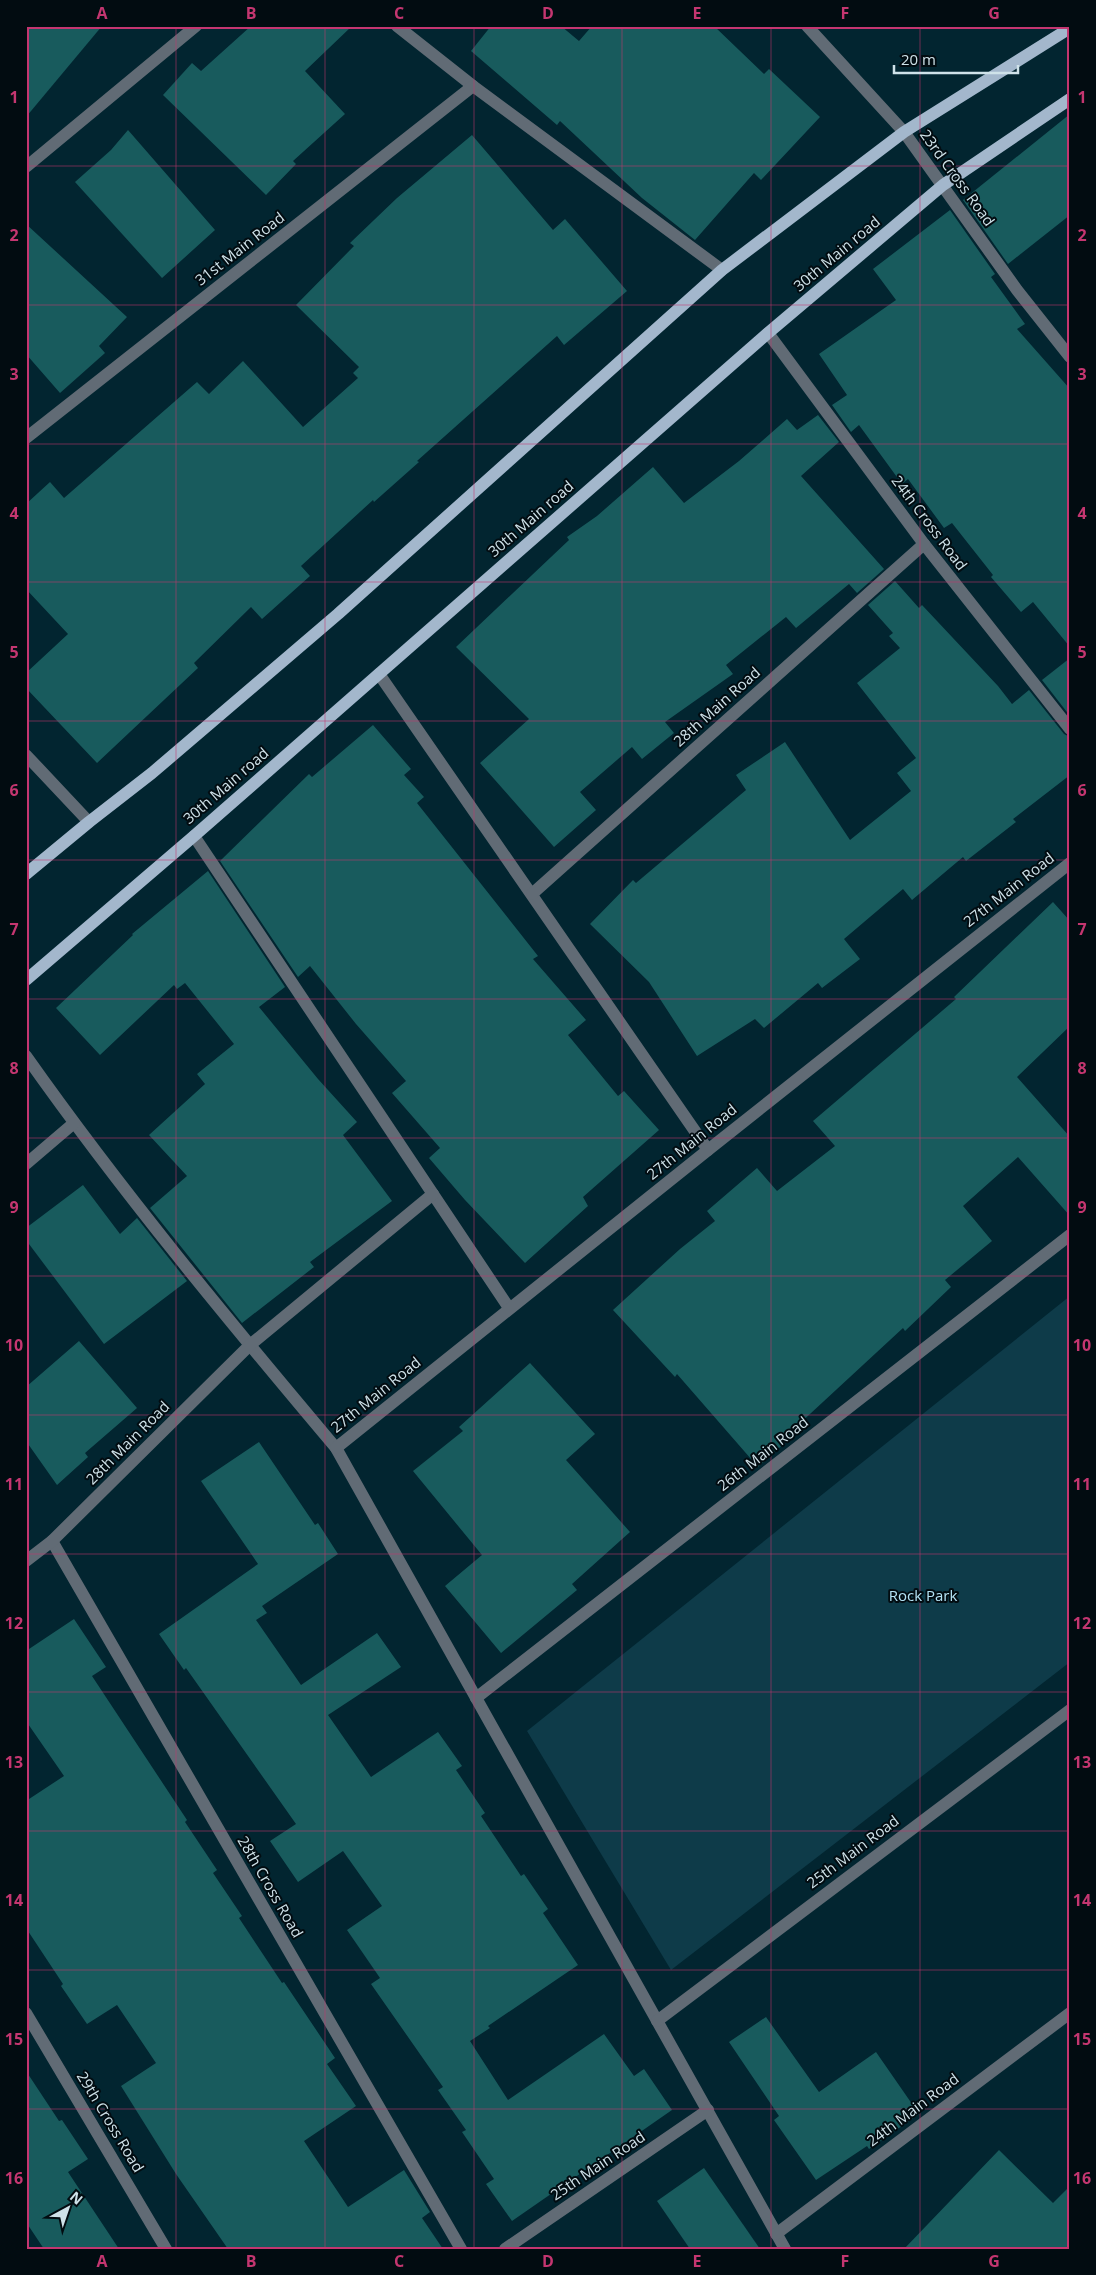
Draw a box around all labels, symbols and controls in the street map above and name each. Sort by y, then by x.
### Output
text: A [96,2,108,24]
text: B [246,2,256,24]
text: C [394,2,404,24]
text: D [542,2,554,24]
text: E [693,2,702,24]
text: F [841,2,849,24]
text: G [988,2,1000,24]
scale bar [894,42,1017,74]
text: 20 m [901,49,936,69]
text: 1 [9,86,19,108]
text: 1 [1077,86,1087,108]
street label: 23rd Cross Road [916,125,1000,230]
street label: 31st Main Road [191,207,288,289]
street label: 30th Main road [789,211,884,295]
text: 2 [9,224,19,246]
text: 2 [1077,224,1087,246]
text: 3 [9,363,19,385]
text: 3 [1077,363,1087,385]
street label: 24th Cross Road [887,471,972,574]
street label: 30th Main road [483,476,577,561]
text: 4 [9,502,19,524]
text: 4 [1077,502,1087,524]
text: 5 [9,641,19,663]
text: 5 [1077,641,1087,663]
street label: 28th Main Road [669,662,764,751]
street label: 30th Main road [178,743,272,828]
text: 6 [9,779,19,801]
text: 6 [1077,779,1087,801]
street label: 27th Main Road [959,847,1058,931]
text: 7 [9,918,19,940]
text: 7 [1077,918,1087,940]
text: 8 [9,1057,19,1079]
text: 8 [1077,1057,1087,1079]
street label: 27th Main Road [642,1099,740,1184]
text: 9 [9,1196,19,1218]
text: 9 [1077,1196,1087,1218]
text: 10 [5,1334,23,1356]
text: 10 [1073,1334,1091,1356]
street label: 27th Main Road [326,1352,424,1437]
street label: 28th Main Road [81,1396,173,1488]
street label: 26th Main Road [713,1411,812,1495]
text: 11 [5,1473,23,1495]
text: 11 [1073,1473,1091,1495]
park label: Rock Park [889,1585,957,1605]
text: 12 [5,1612,23,1634]
text: 12 [1073,1612,1091,1634]
text: 13 [5,1751,23,1773]
text: 13 [1073,1751,1091,1773]
street label: 25th Main Road [802,1810,902,1892]
street label: 28th Cross Road [234,1832,308,1941]
text: 14 [5,1889,23,1911]
text: 14 [1073,1889,1091,1911]
text: 15 [5,2028,23,2050]
text: 15 [1073,2028,1091,2050]
street label: 29th Cross Road [73,2067,149,2176]
street label: 24th Main Road [862,2068,962,2150]
street label: 25th Main Road [546,2126,649,2204]
text: 16 [5,2167,23,2189]
text: 16 [1073,2167,1091,2189]
north arrow [42,2182,92,2232]
text: N [66,2187,87,2209]
text: A [96,2250,108,2272]
text: B [246,2250,256,2272]
text: C [394,2250,404,2272]
text: D [542,2250,554,2272]
text: E [693,2250,702,2272]
text: F [841,2250,849,2272]
text: G [988,2250,1000,2272]

